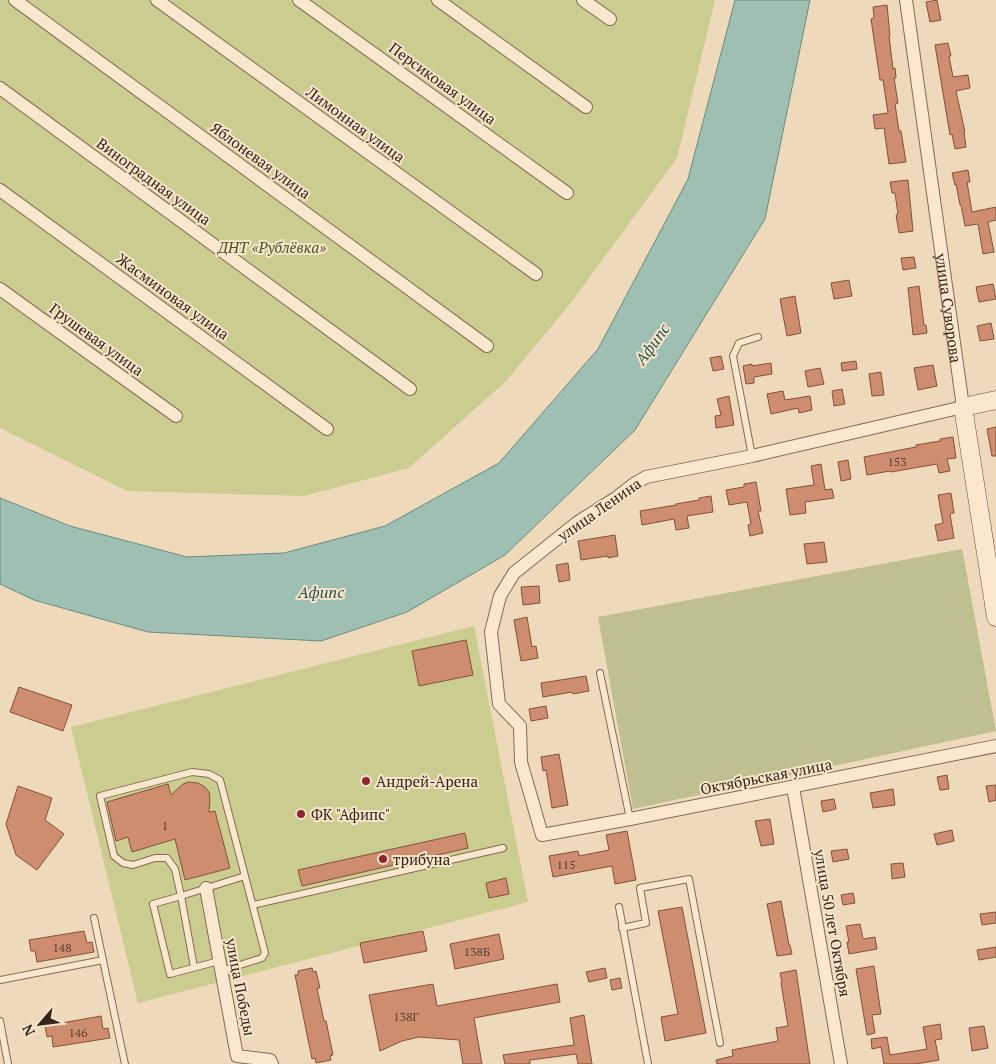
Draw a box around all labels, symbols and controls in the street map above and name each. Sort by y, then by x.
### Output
street label: Персиковая улица [385,37,501,129]
street label: Лимонная улица [302,81,410,167]
street label: Яблоневая улица [207,117,315,203]
street label: Виноградная улица [93,133,216,230]
park label: ДНТ «Рублёвка» [217,237,326,257]
street label: Жасминовая улица [113,248,234,344]
street label: улица Суворова [931,251,967,364]
street label: Грушевая улица [46,298,148,380]
water label: Афипс [629,319,674,370]
house number: 153 [887,454,907,469]
street label: улица Ленина [553,473,645,546]
water label: Афипс [297,581,344,603]
street label: Октябрьская улица [698,753,834,799]
place label: Андрей-Арена [376,771,478,791]
marker: Андрей-Арена [360,775,372,787]
place label: ФК "Афипс" [311,804,391,824]
marker: ФК "Афипс" [295,808,307,820]
house number: 1 [162,818,168,833]
street label: улица 50 лет Октября [810,847,856,998]
place label: трибуна [393,849,451,869]
marker: трибуна [377,853,389,865]
house number: 115 [556,857,576,872]
street label: улица Победы [222,935,260,1038]
house number: 148 [52,940,72,955]
house number: 138Б [464,944,490,959]
north arrow [15,999,65,1049]
house number: 138Г [393,1009,419,1024]
text: N [17,1021,39,1039]
house number: 146 [68,1025,88,1040]

